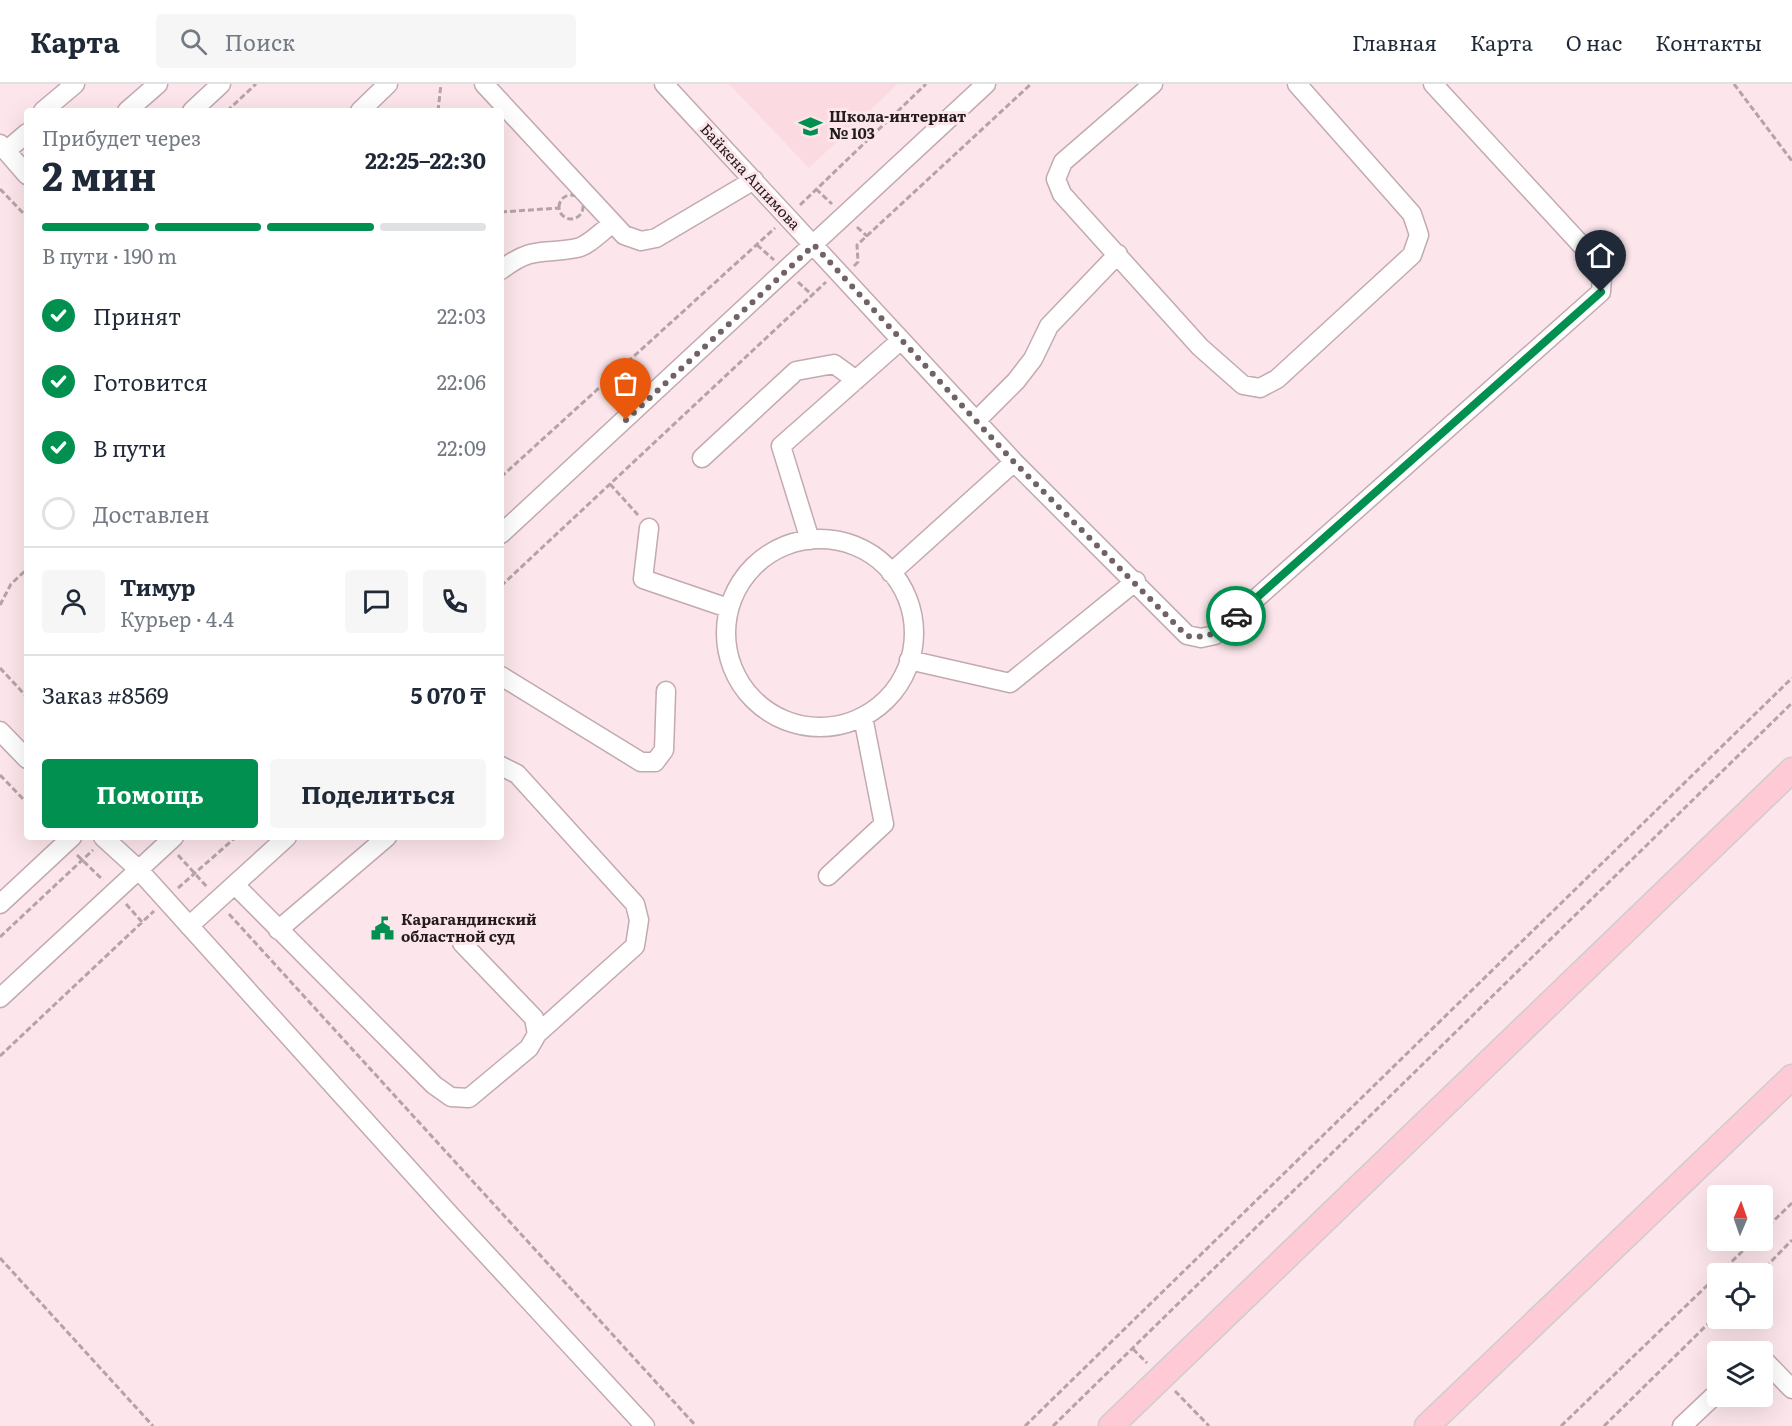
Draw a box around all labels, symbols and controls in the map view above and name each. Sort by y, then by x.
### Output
search box [156,14,576,68]
text: Карта [30,20,120,62]
icon: search [177,25,210,58]
text: Поиск [225,25,295,58]
text: Главная [1352,26,1437,57]
text: Карта [1470,26,1533,57]
text: О нас [1566,26,1622,57]
text: Контакты [1655,26,1762,57]
place label: Школа-интернат № 103 [829,104,966,144]
school or university icon: Школа-интернат № 103 [798,113,824,139]
street label: Байкена Ашимова [695,118,807,235]
text: Прибудет через [42,122,201,152]
text: 22:25–22:30 [365,143,486,176]
text: 2 мин [42,145,156,203]
pin [1575,230,1626,292]
icon: home [1584,239,1617,272]
text: В пути · 190 m [42,240,177,270]
icon: check [42,299,75,332]
text: Принят [93,299,181,332]
text: 22:03 [437,300,486,330]
pin [600,358,651,420]
icon: check [42,365,75,398]
text: Готовится [93,365,208,398]
text: 22:06 [437,366,486,396]
icon: bag [609,367,642,400]
icon: check [42,431,75,464]
text: В пути [93,431,166,464]
text: 22:09 [437,432,486,462]
text: Доставлен [93,497,210,530]
button: person [42,570,105,633]
text: Тимур [120,570,196,603]
button: chat [345,570,408,633]
button: phone [423,570,486,633]
courier [1206,586,1266,646]
icon: car [1220,600,1253,633]
text: Курьер · 4.4 [120,603,234,633]
text: Заказ #8569 [42,678,168,711]
text: 5 070 ₸ [410,678,486,711]
button: Помощь [42,759,258,828]
button: Поделиться [270,759,486,828]
place label: Карагандинский областной суд [401,907,537,947]
public building icon: Карагандинский областной суд [370,916,396,942]
north arrow [1707,1185,1773,1251]
map controls [1707,1185,1773,1407]
button: locate [1707,1263,1773,1329]
button: layers [1707,1341,1773,1407]

